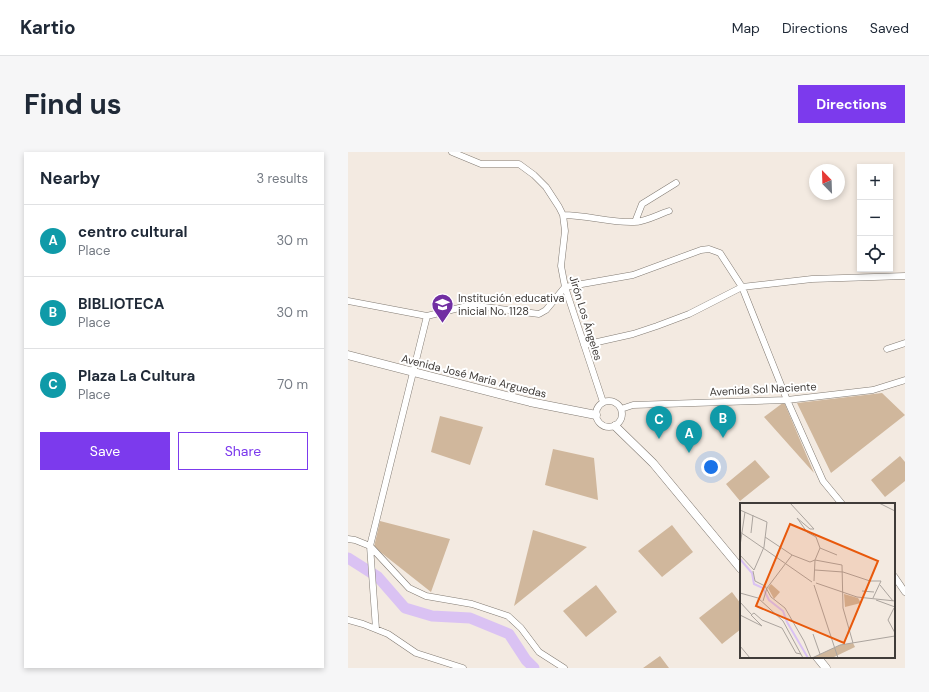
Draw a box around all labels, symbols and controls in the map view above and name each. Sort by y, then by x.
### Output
text: Kartio [20,15,76,40]
text: Map [732,19,760,37]
text: Directions [782,19,848,37]
text: Saved [870,19,909,37]
button: Directions [798,85,905,123]
text: Find us [24,86,122,123]
north arrow [809,164,845,200]
map controls [857,164,893,272]
button: + [857,164,893,200]
text: Nearby [40,167,100,189]
text: 3 results [256,170,308,187]
button: − [857,200,893,236]
text: centro cultural [78,222,188,242]
text: A [48,232,58,249]
text: 30 m [276,232,308,249]
button: locate [857,236,893,272]
text: Place [78,242,110,259]
street label: Jirón Los Ángeles [566,274,606,362]
school or university icon: Institución educativa inicial No. 1128 [430,291,456,324]
place label: Institución educativa inicial No. 1128 [458,291,564,318]
text: BIBLIOTECA [78,294,164,314]
text: B [49,304,57,321]
text: 30 m [276,304,308,321]
text: Place [78,314,110,331]
street label: Avenida José Maria Arguedas [400,351,548,401]
text: Plaza La Cultura [78,366,195,386]
text: C [48,376,58,393]
text: 70 m [277,376,308,393]
street label: Avenida Sol Naciente [709,379,817,399]
text: Place [78,386,110,403]
pin: B [710,405,736,438]
pin: C [646,406,672,439]
pin: A [676,420,702,453]
button: Save [40,432,170,470]
button: Share [178,432,308,470]
your location [701,457,721,477]
inset map [740,503,895,658]

